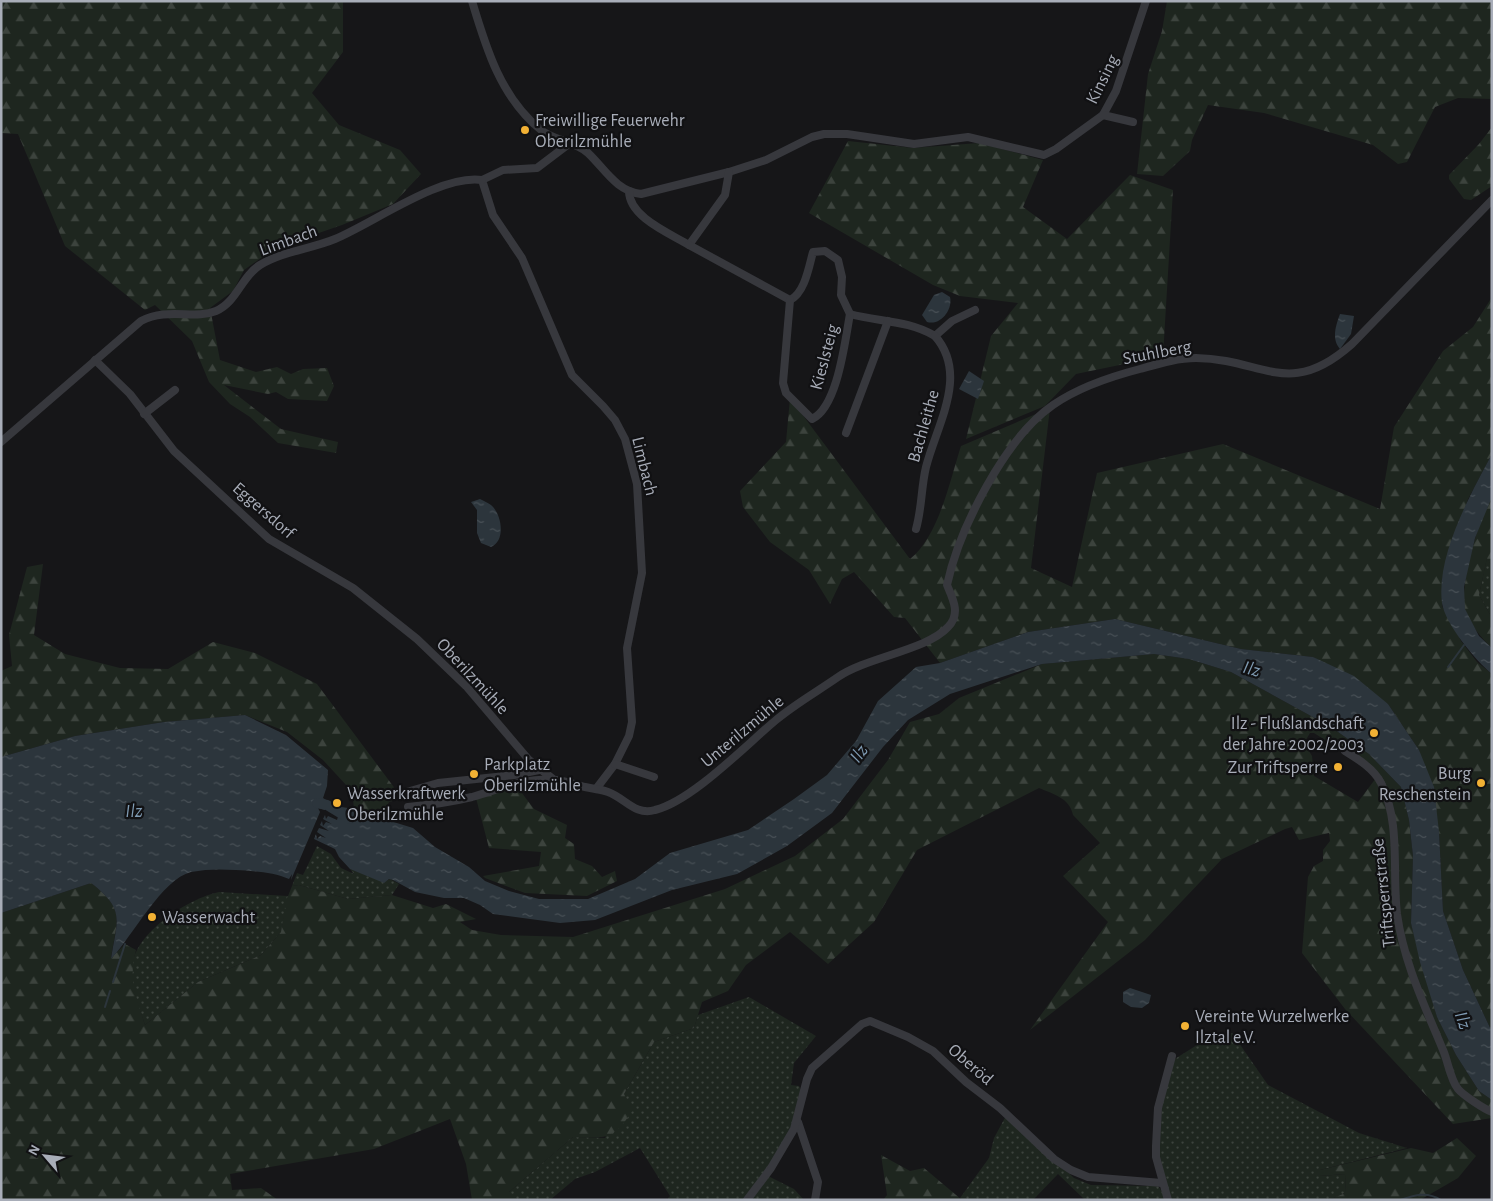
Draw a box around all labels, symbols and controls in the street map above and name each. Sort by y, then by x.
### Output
street label: Kinsing [1083,52,1123,107]
place label: Freiwillige Feuerwehr Oberilzmühle [535,112,685,151]
marker: Freiwillige Feuerwehr Oberilzmühle [519,124,531,136]
street label: Limbach [257,222,320,260]
street label: Kieslsteig [808,322,842,392]
street label: Stuhlberg [1121,337,1193,368]
street label: Bachleithe [905,388,943,465]
street label: Limbach [628,435,660,498]
street label: Eggersdorf [229,479,299,543]
street label: Oberilzmühle [433,635,512,718]
water label: Ilz [1241,658,1263,681]
street label: Unterilzmühle [698,692,787,771]
place label: Ilz - Flußlandschaft der Jahre 2002/2003 [1223,715,1364,754]
marker: Ilz - Flußlandschaft der Jahre 2002/2003 [1368,727,1380,739]
water label: Ilz [846,741,872,767]
place label: Parkplatz Oberilzmühle [484,756,581,795]
place label: Zur Triftsperre [1228,759,1328,777]
marker: Zur Triftsperre [1332,761,1344,773]
place label: Burg Reschenstein [1379,765,1471,804]
marker: Parkplatz Oberilzmühle [468,768,480,780]
marker: Burg Reschenstein [1475,777,1487,789]
place label: Wasserkraftwerk Oberilzmühle [347,785,466,824]
marker: Wasserkraftwerk Oberilzmühle [331,797,343,809]
water label: Ilz [125,802,143,821]
street label: Triftsperrstraße [1369,837,1399,948]
place label: Wasserwacht [162,909,255,927]
marker: Wasserwacht [146,911,158,923]
place label: Vereinte Wurzelwerke Ilztal e.V. [1195,1008,1349,1047]
water label: Ilz [1451,1009,1474,1032]
marker: Vereinte Wurzelwerke Ilztal e.V. [1179,1020,1191,1032]
street label: Oberöd [944,1041,996,1089]
north arrow [20,1131,70,1181]
text: N [26,1143,43,1158]

